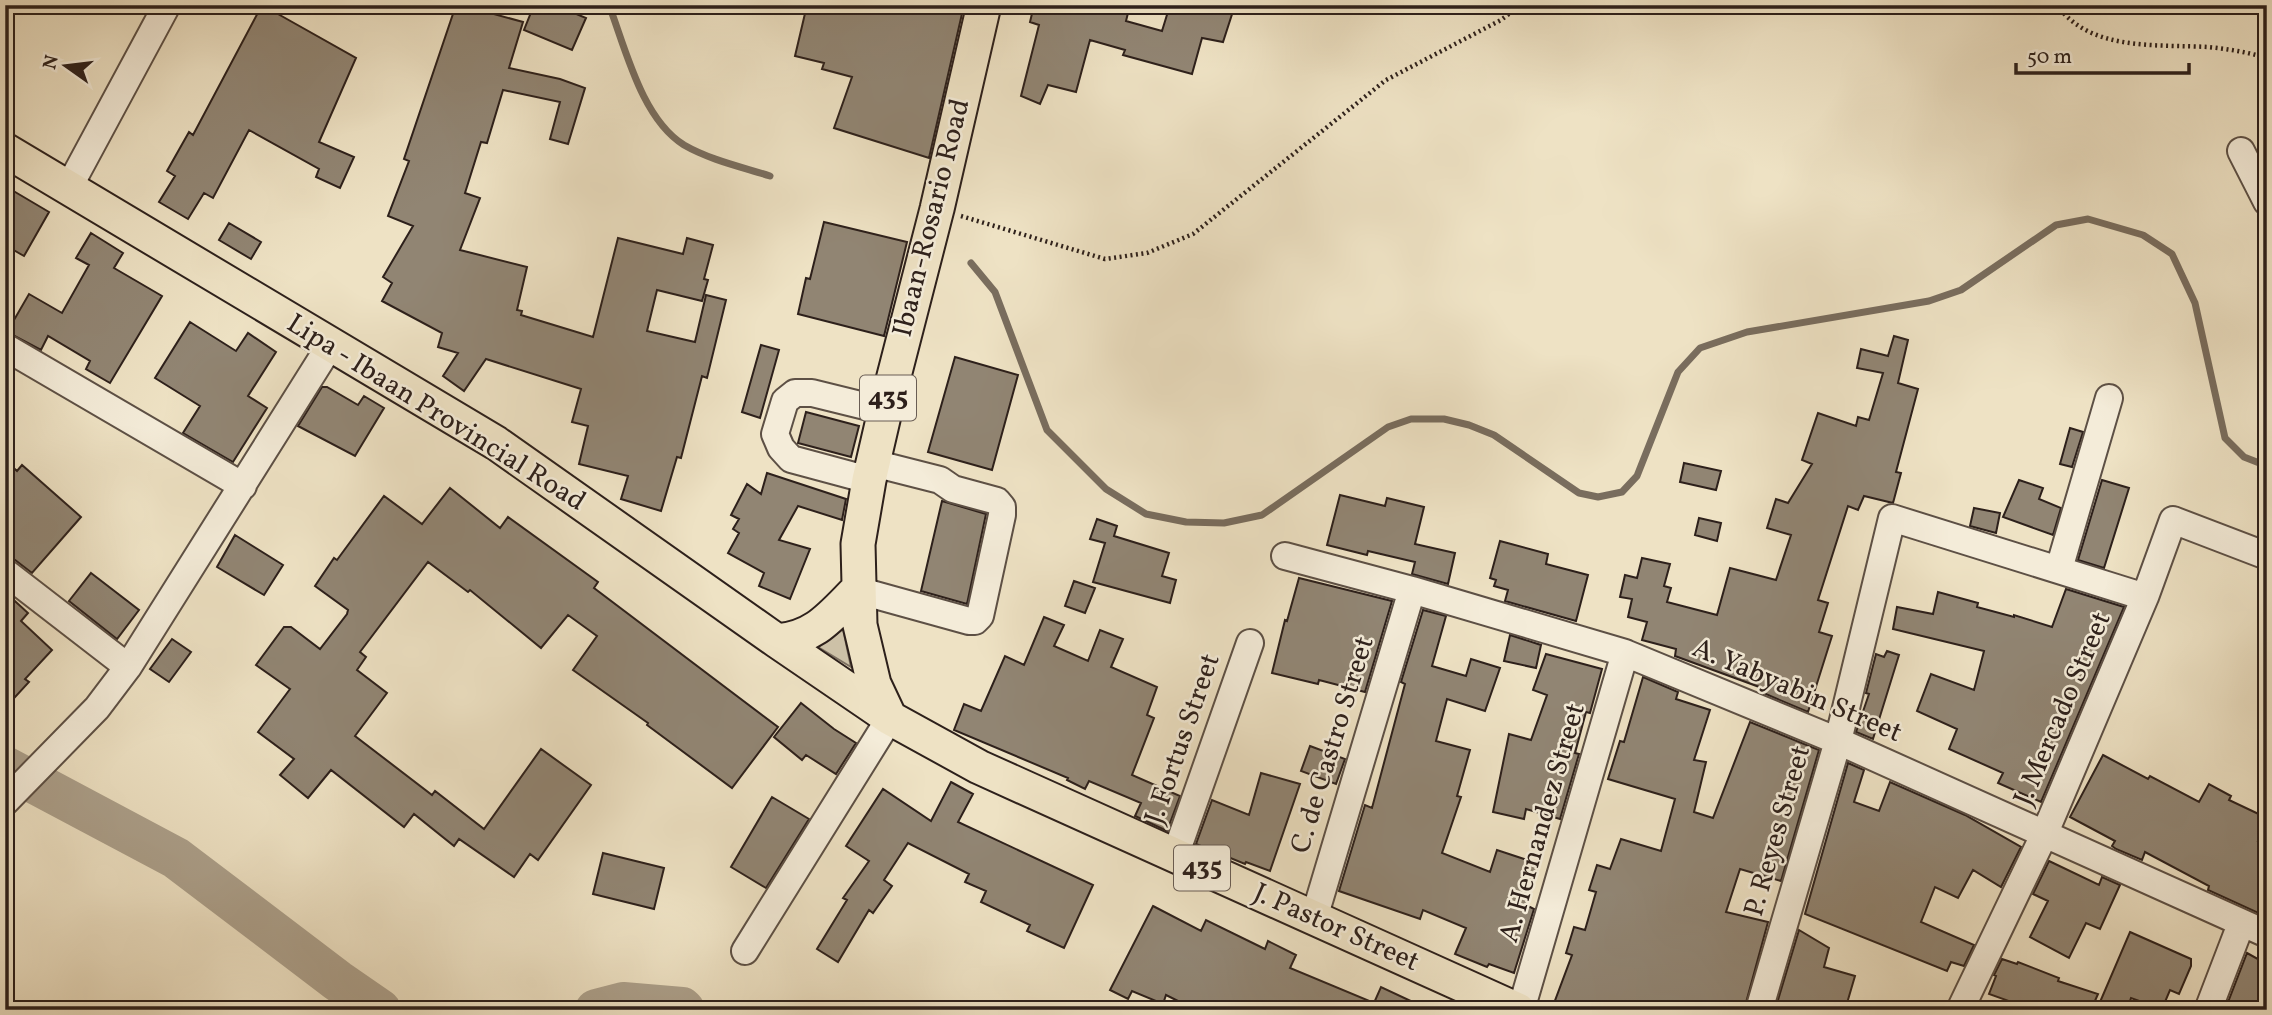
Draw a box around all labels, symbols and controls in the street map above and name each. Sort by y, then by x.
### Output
north arrow [32,32,102,102]
scale bar [2016,32,2190,76]
text: 50 m [2027,43,2072,72]
text: N [37,52,66,72]
street label: Ibaan-Rosario Road [884,95,980,341]
street label: Lipa - Ibaan Provincial Road [279,305,593,521]
road number: 435 [860,376,916,420]
street label: J. Mercado Street [2005,606,2121,812]
street label: A. Yabyabin Street [1686,629,1908,753]
street label: C. de Castro Street [1281,632,1385,858]
street label: J. Fortus Street [1136,648,1230,830]
street label: A. Hernandez Street [1490,699,1596,947]
street label: P. Reyes Street [1735,741,1821,921]
road number: 435 [1174,846,1230,890]
street label: J. Pastor Street [1247,874,1425,982]

